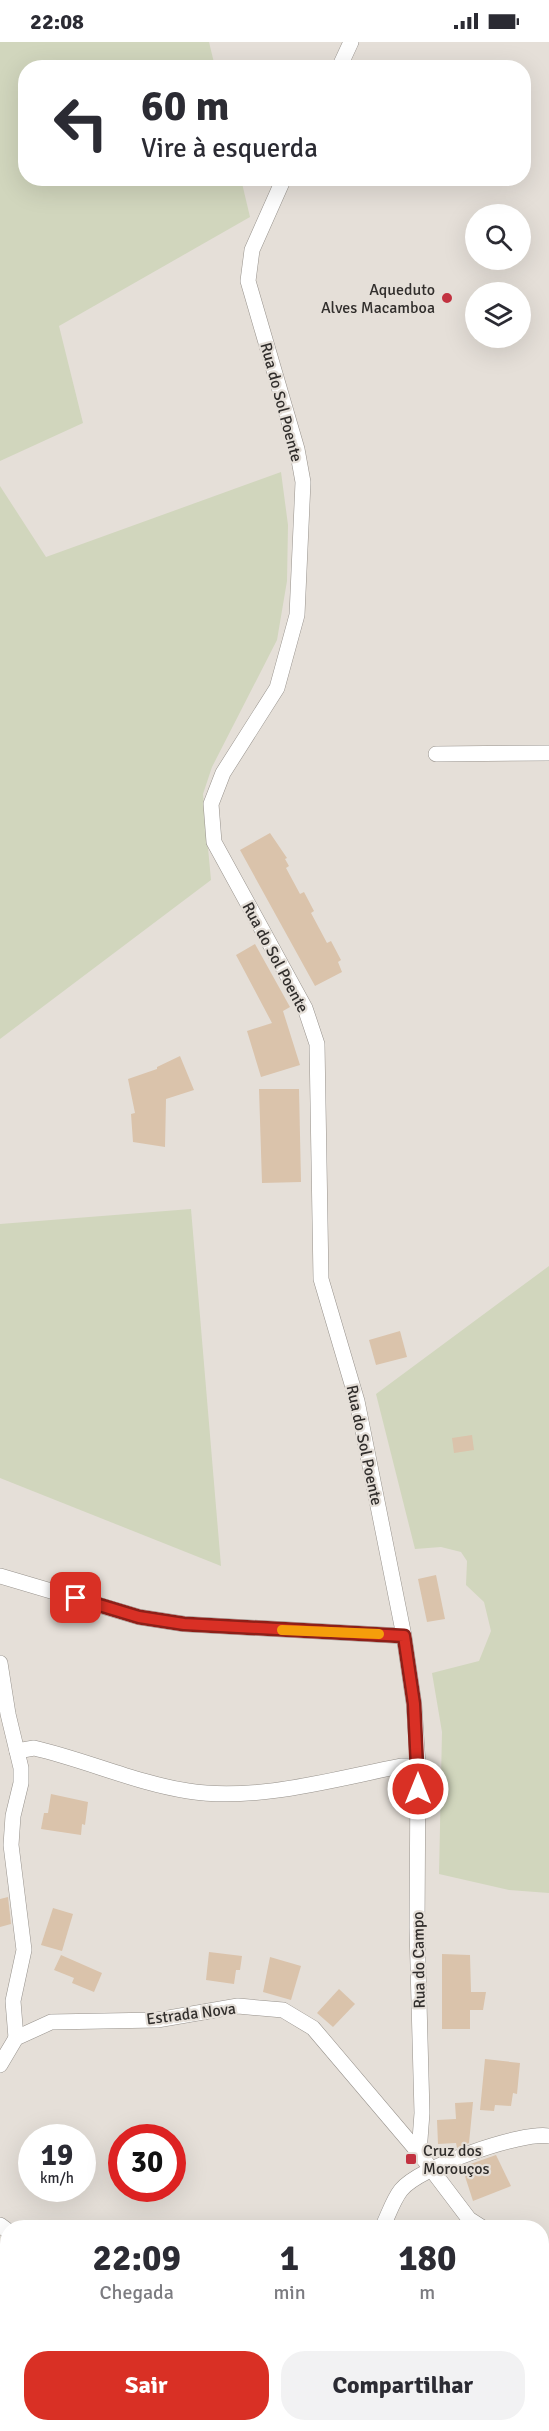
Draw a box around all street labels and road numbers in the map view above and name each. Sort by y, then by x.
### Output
street label: Rua do Sol Poente [256,340,307,464]
street label: Rua do Sol Poente [238,899,313,1016]
street label: Rua do Sol Poente [342,1383,387,1507]
street label: Rua do Campo [408,1911,430,2009]
street label: Estrada Nova [145,1999,237,2029]

